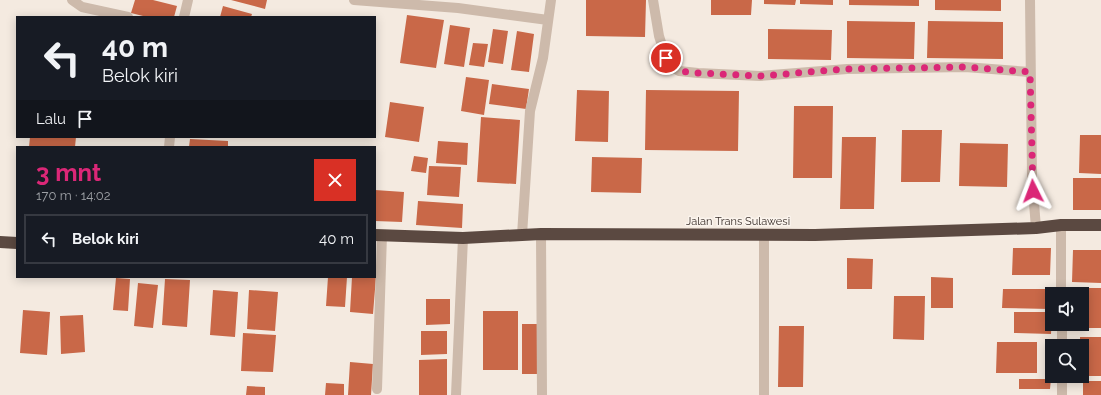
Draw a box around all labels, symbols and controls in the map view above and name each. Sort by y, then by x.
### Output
text: 40 m [102,31,168,64]
icon: left [36,32,88,84]
pin [649,41,683,75]
icon: arrive [655,47,677,69]
text: Belok kiri [102,65,178,86]
icon: arrive [74,108,96,130]
text: Lalu [36,110,66,128]
text: 3 mnt [36,158,101,187]
button: close [314,159,356,201]
position arrow [1012,170,1054,212]
text: 170 m · 14:02 [36,188,111,203]
street label: Jalan Trans Sulawesi [686,215,790,228]
icon: left [38,228,60,250]
text: Belok kiri [72,230,139,248]
text: 40 m [319,230,354,248]
map controls [1045,287,1089,383]
button: sound [1045,287,1089,331]
button: search [1045,339,1089,383]

